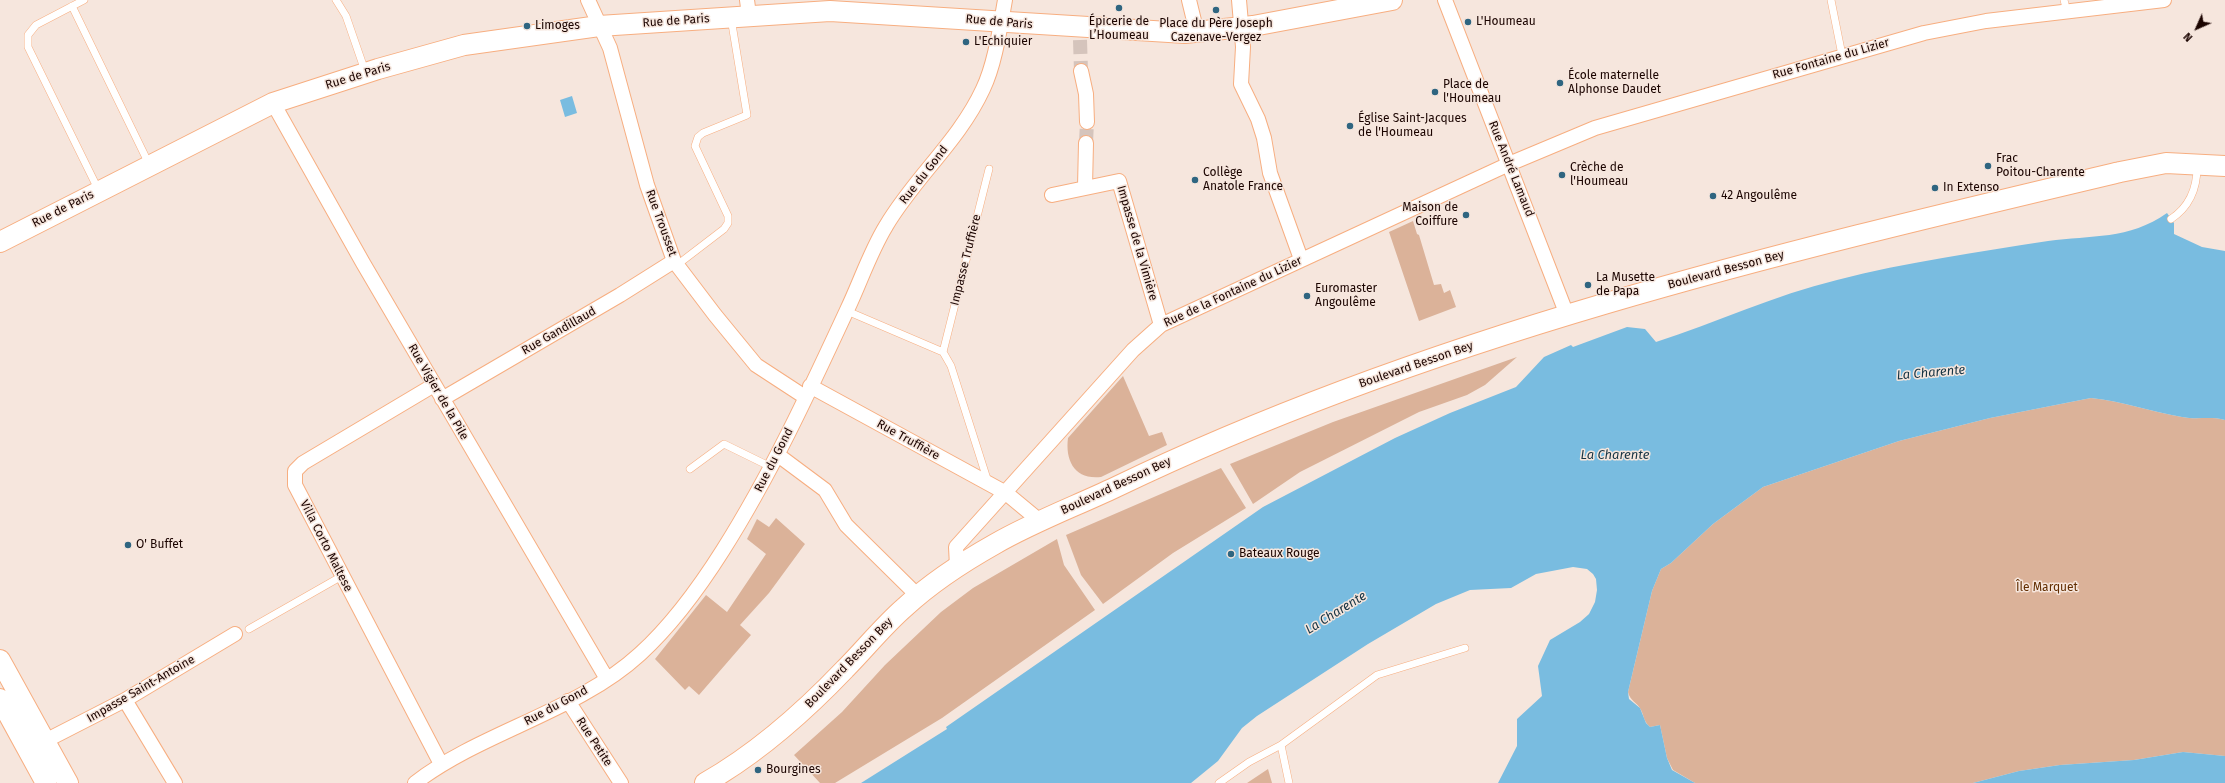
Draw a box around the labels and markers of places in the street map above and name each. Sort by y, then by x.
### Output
marker: Épicerie de L’Houmeau [1114,3,1124,13]
marker: Place du Père Joseph Cazenave-Vergez [1211,5,1221,15]
place label: Épicerie de L’Houmeau [1089,15,1149,43]
place label: L'Houmeau [1476,15,1536,29]
place label: Place du Père Joseph Cazenave-Vergez [1159,17,1273,45]
marker: L'Houmeau [1463,17,1473,27]
place label: Limoges [535,19,580,33]
marker: Limoges [522,21,532,31]
place label: L'Echiquier [974,35,1032,49]
marker: L'Echiquier [961,37,971,47]
place label: École maternelle Alphonse Daudet [1568,69,1661,97]
place label: Place de l'Houmeau [1443,78,1501,106]
marker: École maternelle Alphonse Daudet [1555,78,1565,88]
marker: Place de l'Houmeau [1430,87,1440,97]
place label: Église Saint-Jacques de l'Houmeau [1358,112,1467,140]
marker: Église Saint-Jacques de l'Houmeau [1345,121,1355,131]
place label: Frac Poitou-Charente [1996,152,2085,180]
place label: Crèche de l'Houmeau [1570,161,1628,189]
marker: Frac Poitou-Charente [1983,161,1993,171]
place label: Collège Anatole France [1203,166,1283,194]
marker: Crèche de l'Houmeau [1557,170,1567,180]
marker: Collège Anatole France [1190,175,1200,185]
place label: In Extenso [1943,181,1999,195]
marker: In Extenso [1930,183,1940,193]
place label: 42 Angoulême [1721,189,1797,203]
marker: 42 Angoulême [1708,191,1718,201]
place label: Maison de Coiffure [1402,201,1458,229]
marker: Maison de Coiffure [1461,210,1471,220]
place label: La Musette de Papa [1596,271,1655,299]
marker: La Musette de Papa [1583,280,1593,290]
place label: Euromaster Angoulême [1315,282,1377,310]
marker: Euromaster Angoulême [1302,291,1312,301]
place label: O' Buffet [136,538,183,552]
marker: O' Buffet [123,540,133,550]
place label: Bateaux Rouge [1239,547,1320,561]
marker: Bateaux Rouge [1226,549,1236,559]
place label: Bourgines [766,763,821,777]
marker: Bourgines [753,765,763,775]

